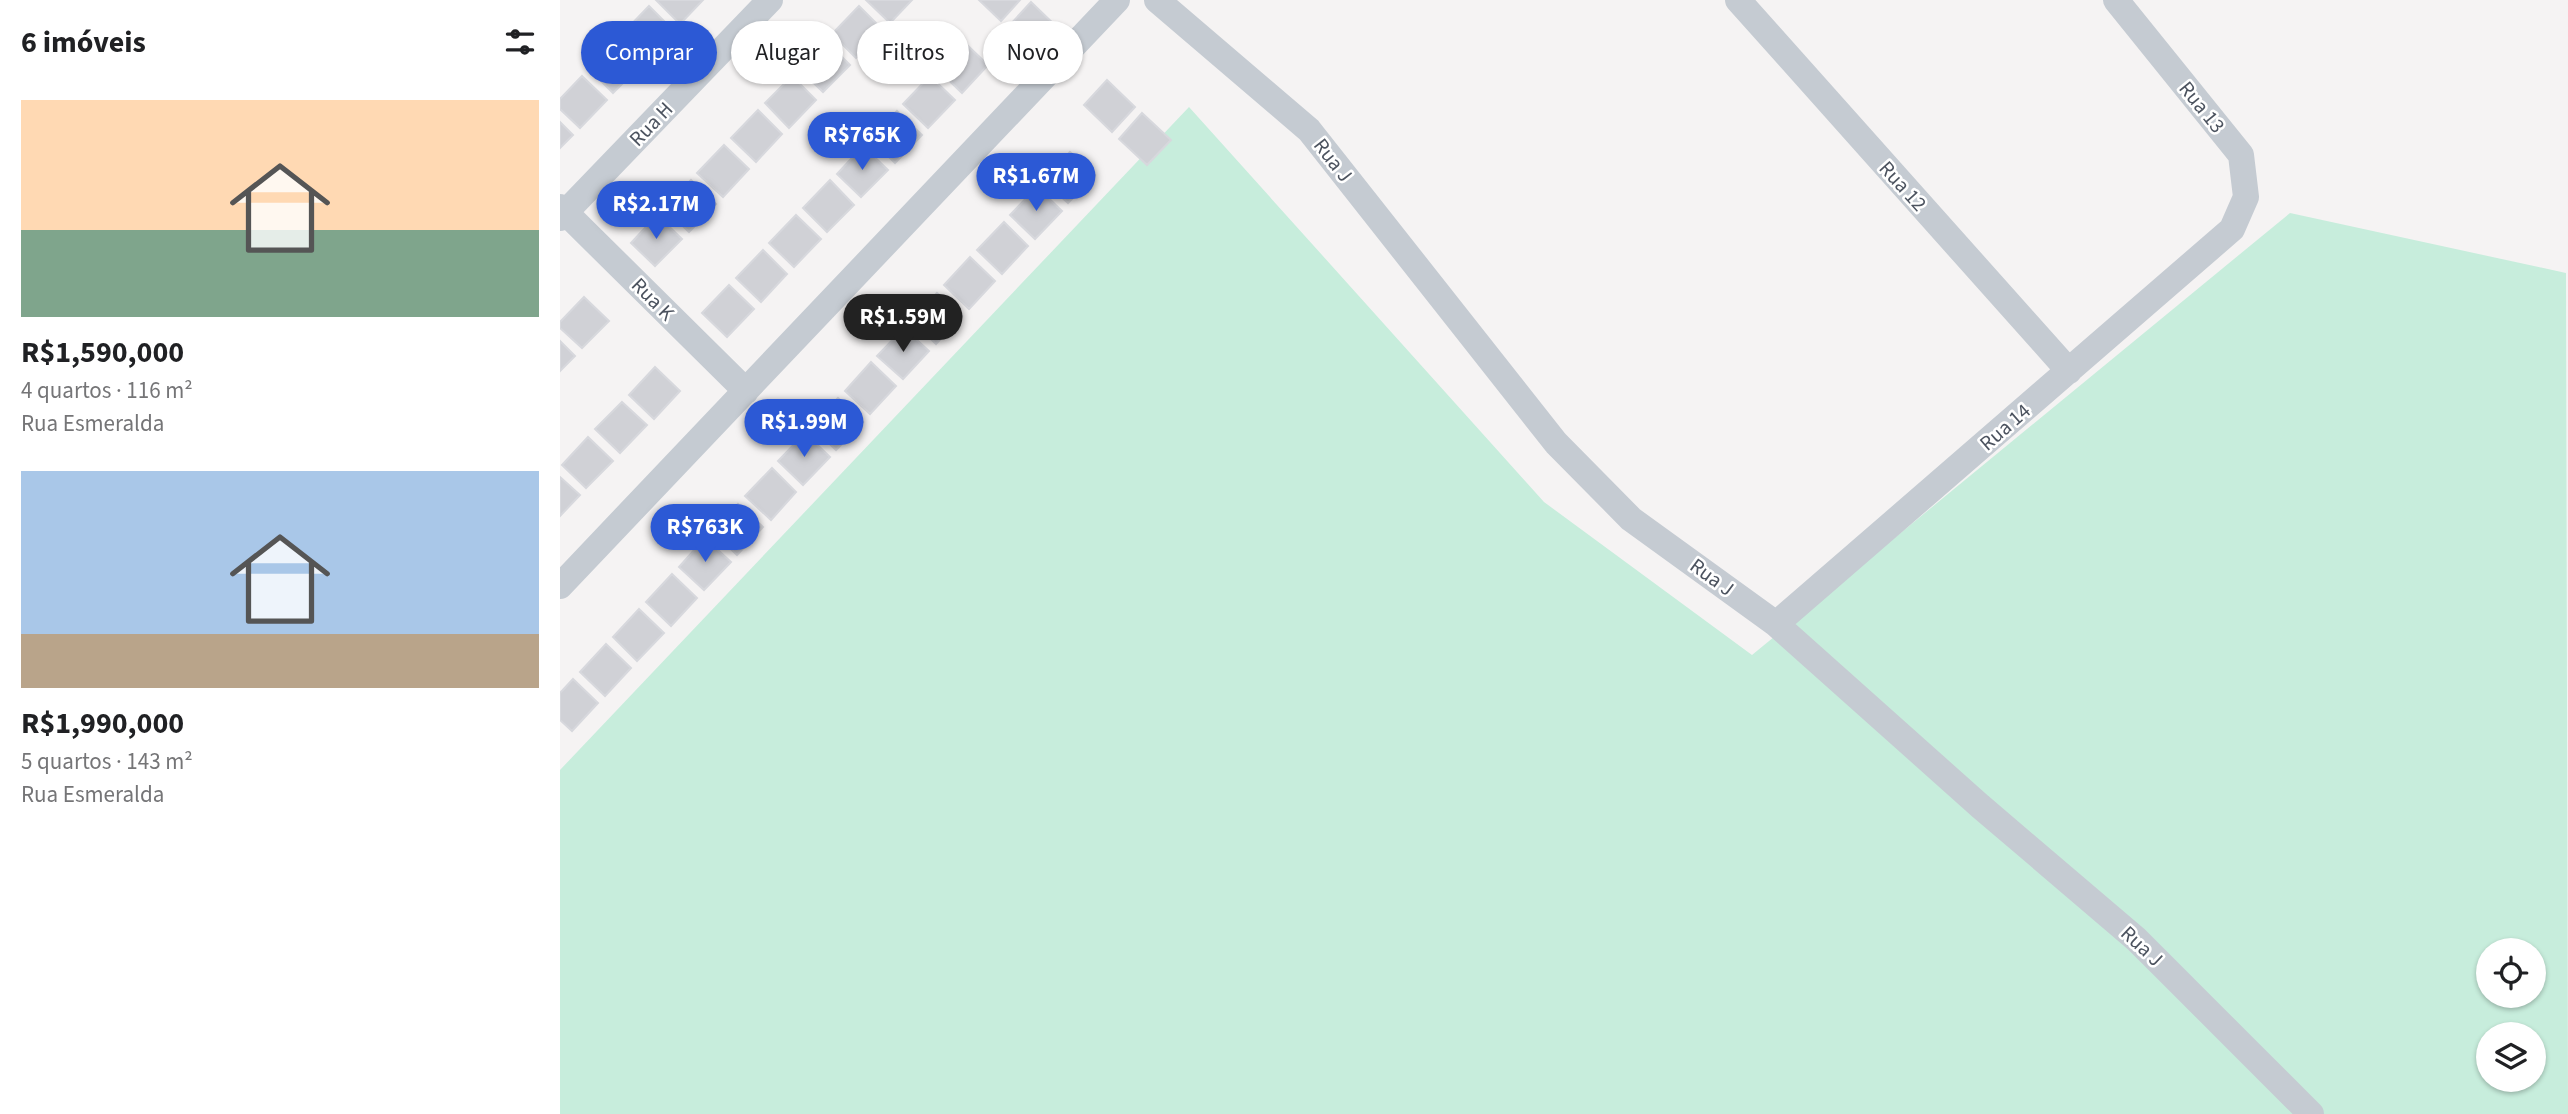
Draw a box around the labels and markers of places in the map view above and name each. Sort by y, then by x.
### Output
pin: R$765K [805,113,919,172]
pin: R$1.67M [971,154,1101,213]
pin: R$2.17M [591,182,721,241]
pin: R$1.59M [838,294,968,354]
pin: R$1.99M [739,400,869,459]
pin: R$763K [648,504,762,564]

